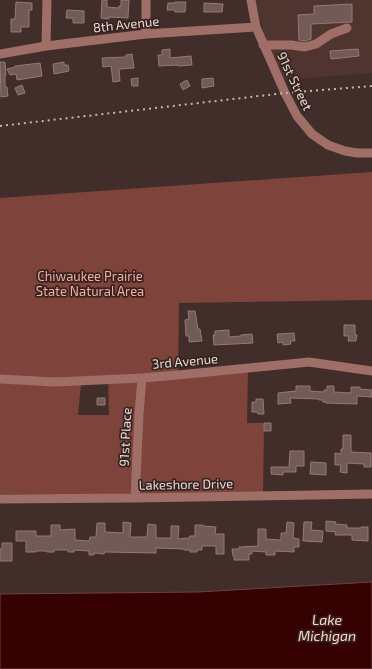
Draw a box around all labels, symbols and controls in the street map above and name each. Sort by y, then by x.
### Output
street label: 8th Avenue [92,13,160,35]
street label: 91st Street [274,49,316,113]
park label: Chiwaukee Prairie State Natural Area [36,268,144,299]
street label: 3rd Avenue [151,350,219,372]
street label: 91st Place [115,407,135,467]
street label: Lakeshore Drive [139,475,233,493]
water label: Lake Michigan [298,611,356,644]

